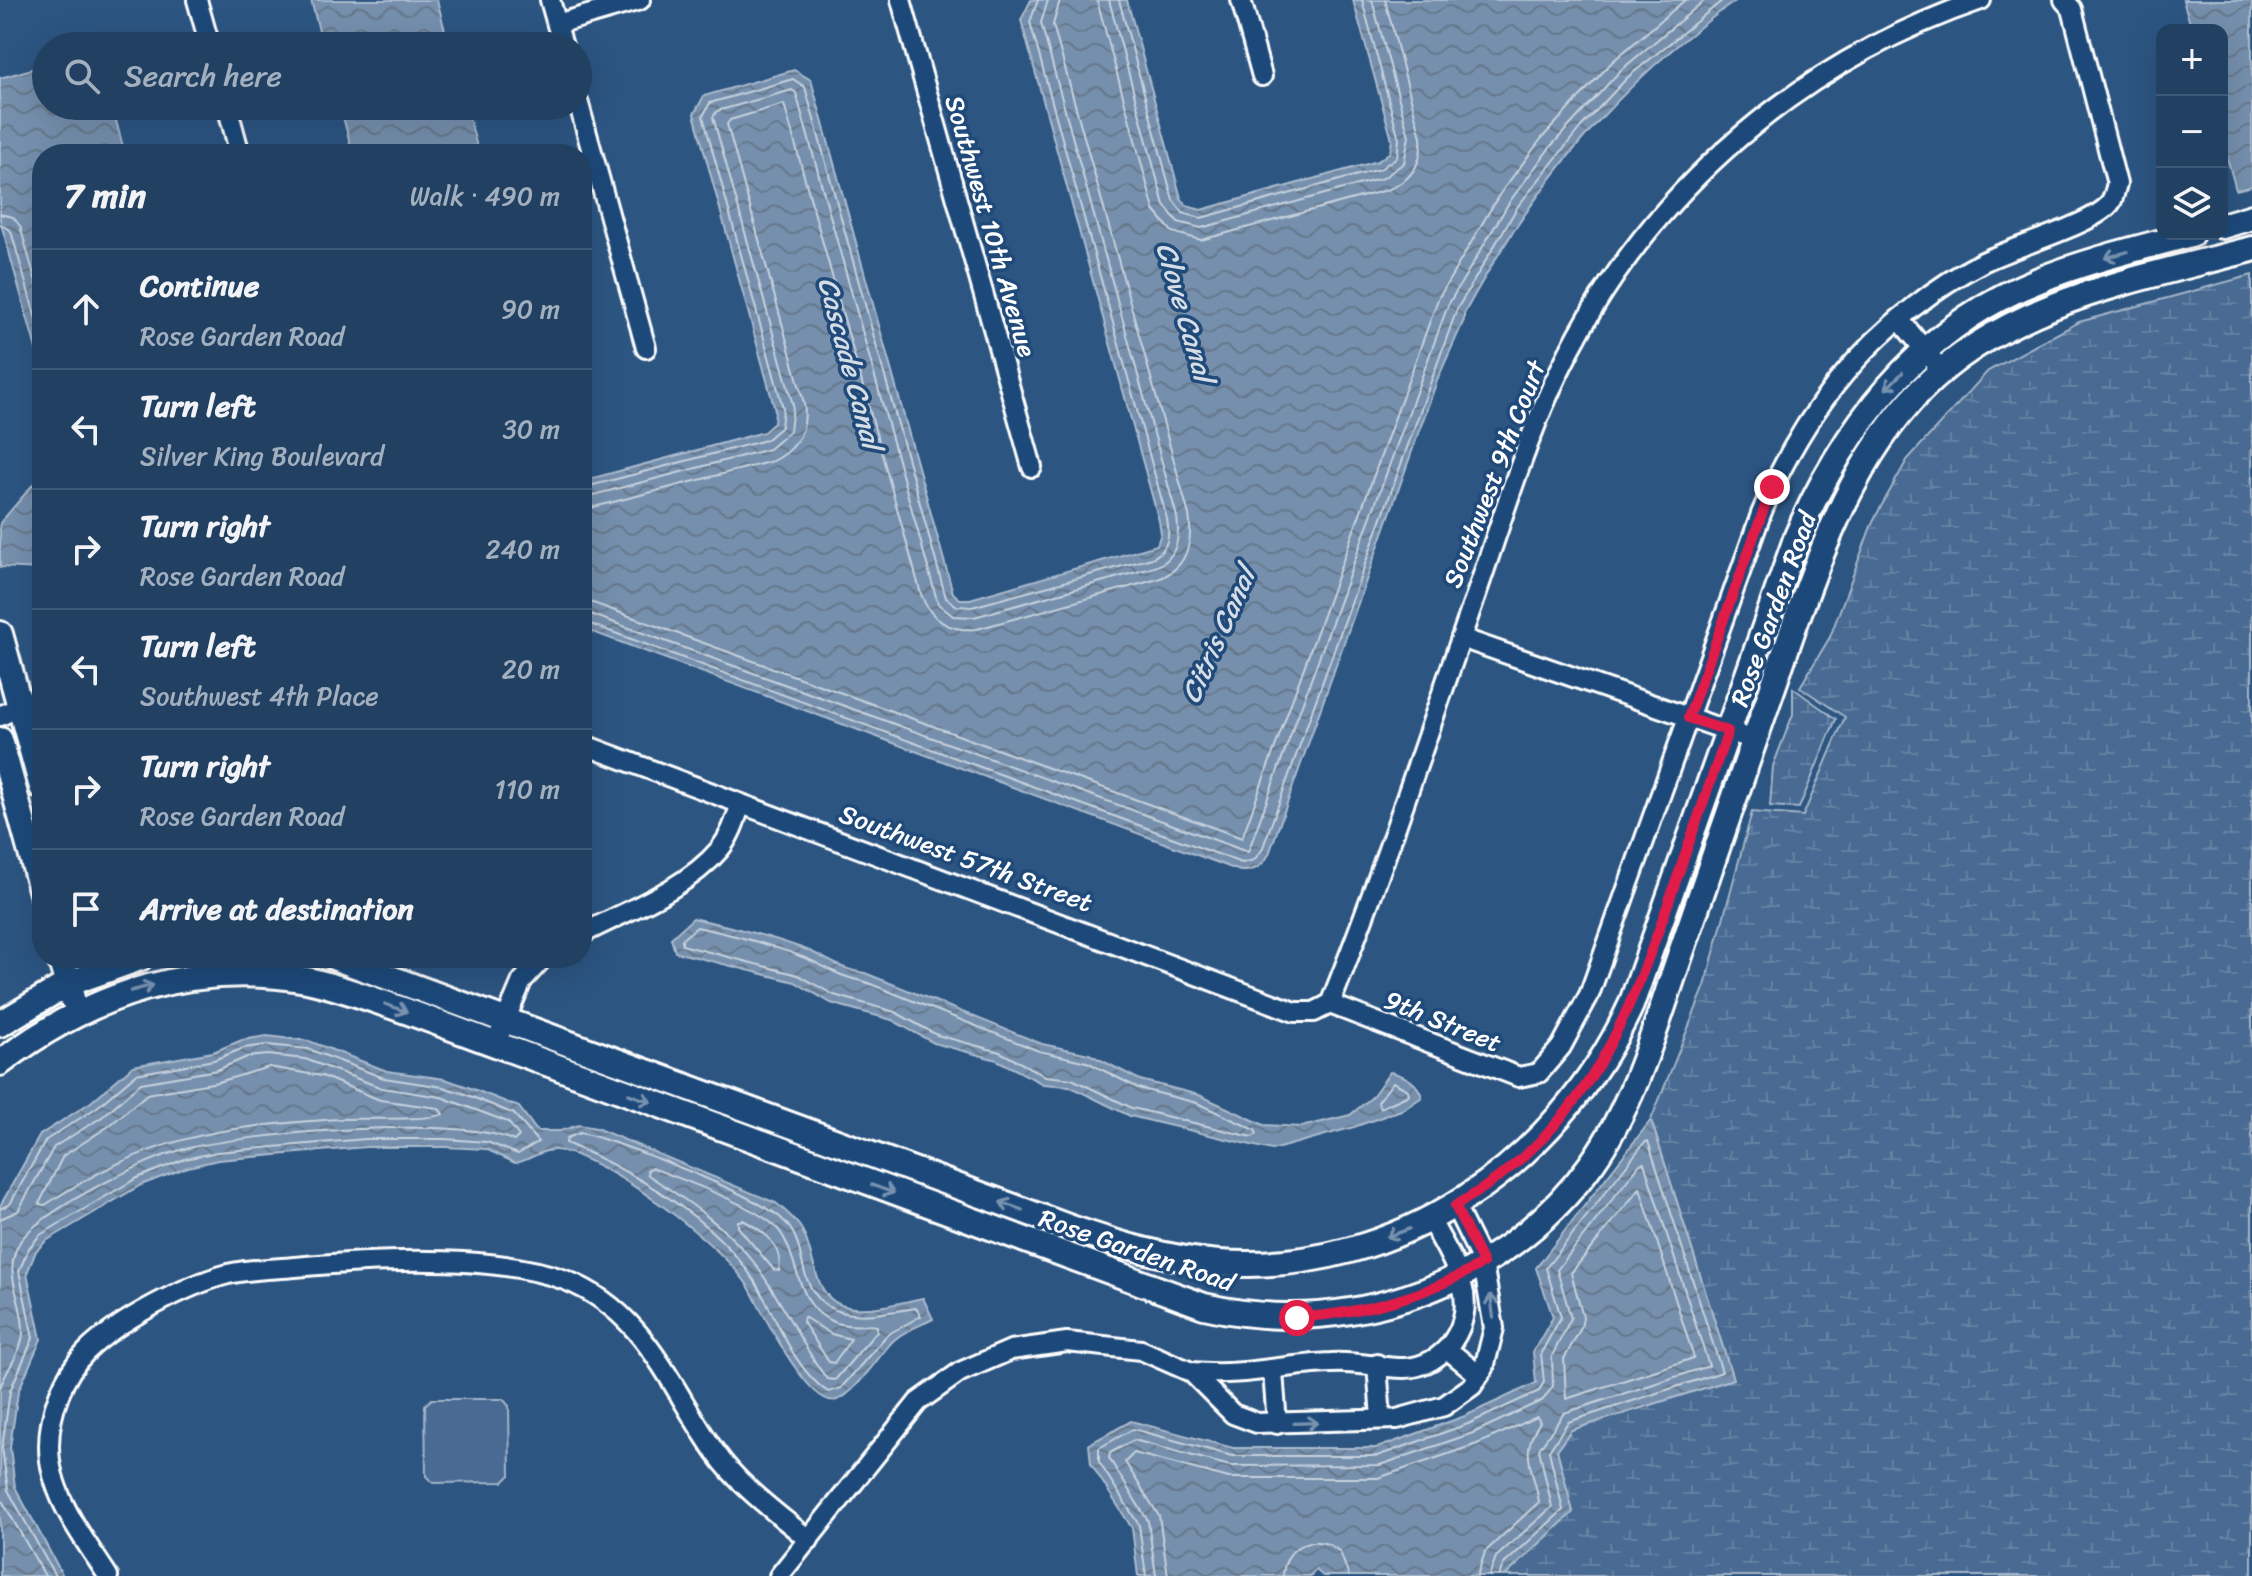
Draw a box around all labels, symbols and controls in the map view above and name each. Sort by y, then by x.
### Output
map controls [2156,24,2228,240]
button: + [2156,24,2228,96]
search box [32,32,592,120]
text: Search here [124,49,282,103]
icon: search [60,54,104,98]
street label: Southwest 10th Avenue [932,90,1051,363]
button: − [2156,96,2228,168]
text: 7 min [64,166,146,226]
button: layers [2156,168,2228,240]
text: Walk · 490 m [410,173,560,219]
water label: Clove Canal [1142,236,1230,393]
one-way arrow [2104,248,2130,263]
text: Continue [140,259,259,313]
water label: Cascade Canal [803,271,898,460]
text: 90 m [501,286,560,332]
icon: ahead [64,287,108,331]
text: Rose Garden Road [140,313,345,359]
street label: Southwest 9th Court [1429,352,1559,594]
one-way arrow [1884,372,1904,391]
text: Turn left [140,379,256,433]
text: 30 m [503,406,560,452]
icon: left [64,407,108,451]
text: Silver King Boulevard [140,433,384,479]
route end [1754,469,1790,505]
text: Turn right [140,499,270,553]
street label: Rose Garden Road [1716,503,1830,713]
text: 240 m [486,526,560,572]
icon: right [64,527,108,571]
text: Rose Garden Road [140,553,345,599]
water label: Citris Canal [1166,554,1272,711]
text: Turn left [140,619,256,673]
text: 20 m [502,646,560,692]
icon: left [64,647,108,691]
text: Southwest 4th Place [140,673,379,719]
text: Turn right [140,739,270,793]
text: 110 m [495,766,560,812]
icon: right [64,767,108,811]
street label: Southwest 57th Street [833,791,1099,925]
text: Rose Garden Road [140,793,345,839]
text: Arrive at destination [140,882,414,936]
icon: arrive [64,887,108,931]
street label: 9th Street [1377,977,1509,1065]
one-way arrow [128,979,154,994]
one-way arrow [383,1002,408,1016]
one-way arrow [627,1092,652,1107]
one-way arrow [870,1183,895,1197]
street label: Rose Garden Road [1033,1195,1243,1306]
one-way arrow [999,1198,1024,1212]
one-way arrow [1387,1227,1411,1241]
one-way arrow [1485,1293,1500,1320]
route start [1279,1300,1315,1336]
one-way arrow [1292,1415,1319,1430]

